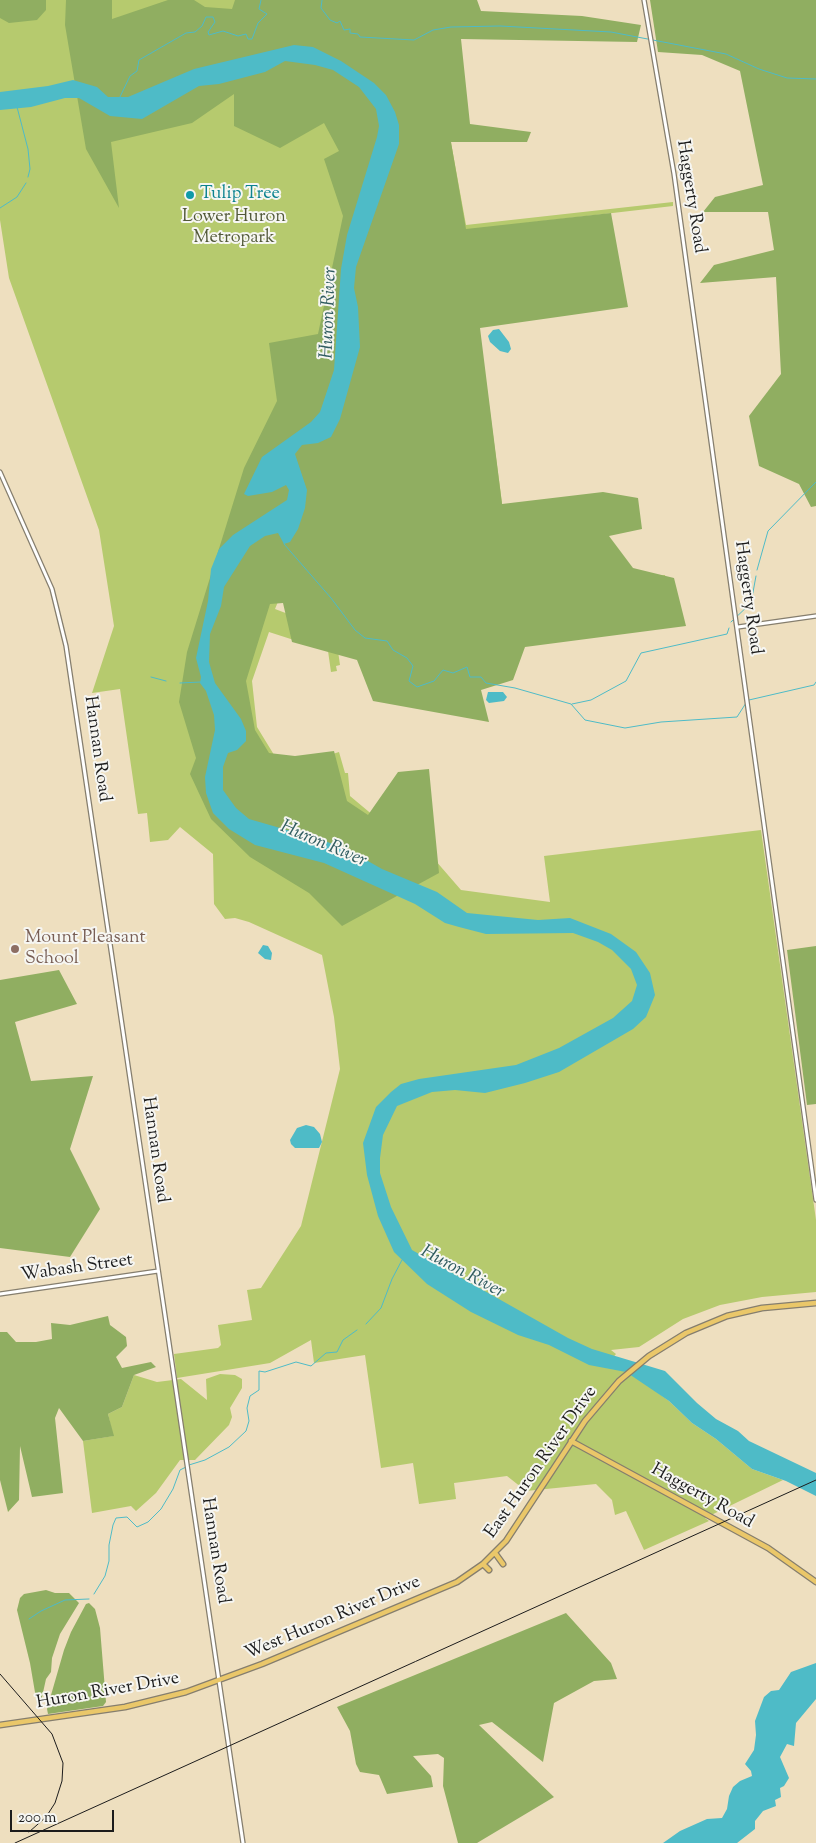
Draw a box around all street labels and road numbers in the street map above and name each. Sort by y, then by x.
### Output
street label: Haggerty Road [670,139,710,255]
street label: Haggerty Road [728,540,766,656]
street label: Hannan Road [78,694,114,804]
street label: Hannan Road [136,1095,172,1205]
street label: Wabash Street [19,1250,135,1288]
street label: East Huron River Drive [481,1383,603,1543]
street label: Haggerty Road [647,1460,757,1534]
street label: Hannan Road [195,1496,233,1606]
street label: West Huron River Drive [242,1572,424,1666]
street label: Huron River Drive [35,1669,181,1715]

